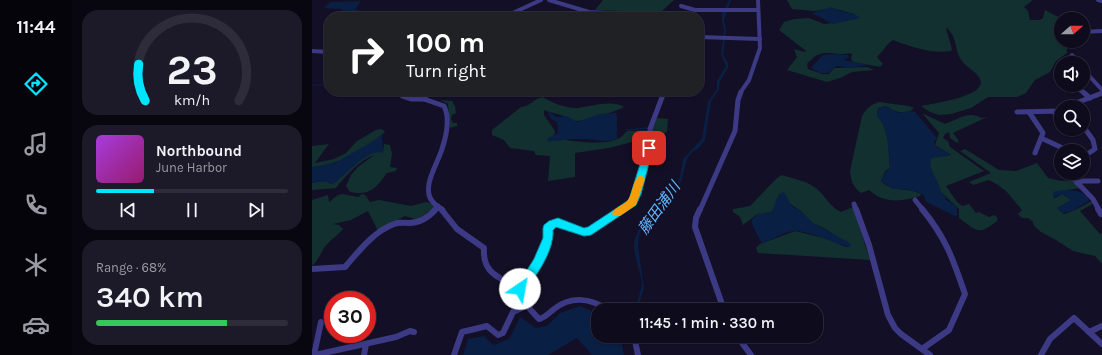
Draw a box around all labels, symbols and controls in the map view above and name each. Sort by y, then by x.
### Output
north arrow [1054,12,1090,48]
map controls [1054,12,1090,180]
text: 11:44 [16,16,56,38]
text: 100 m [406,26,485,59]
icon: right [340,28,392,80]
text: 23 [166,45,218,93]
button: sound [1054,56,1090,92]
text: Turn right [406,60,486,82]
icon: directions [22,70,50,98]
text: km/h [174,91,210,108]
button: search [1054,100,1090,136]
icon: music [22,130,50,158]
pin [632,131,666,165]
icon: arrive [638,137,660,159]
text: Northbound [156,142,242,160]
button: layers [1054,144,1090,180]
text: June Harbor [156,160,227,175]
water label: 藤田浦川 [634,177,685,238]
icon: phone [22,191,50,219]
icon: previous [117,199,139,221]
icon: pause [181,199,203,221]
icon: next [245,199,267,221]
icon: climate [22,251,50,279]
text: Range · 68% [96,260,166,275]
position arrow [499,268,541,310]
text: 340 km [96,279,204,315]
speed limit sign: 30 [324,291,376,343]
icon: car [22,311,50,339]
text: 11:45 · 1 min · 330 m [639,314,775,332]

